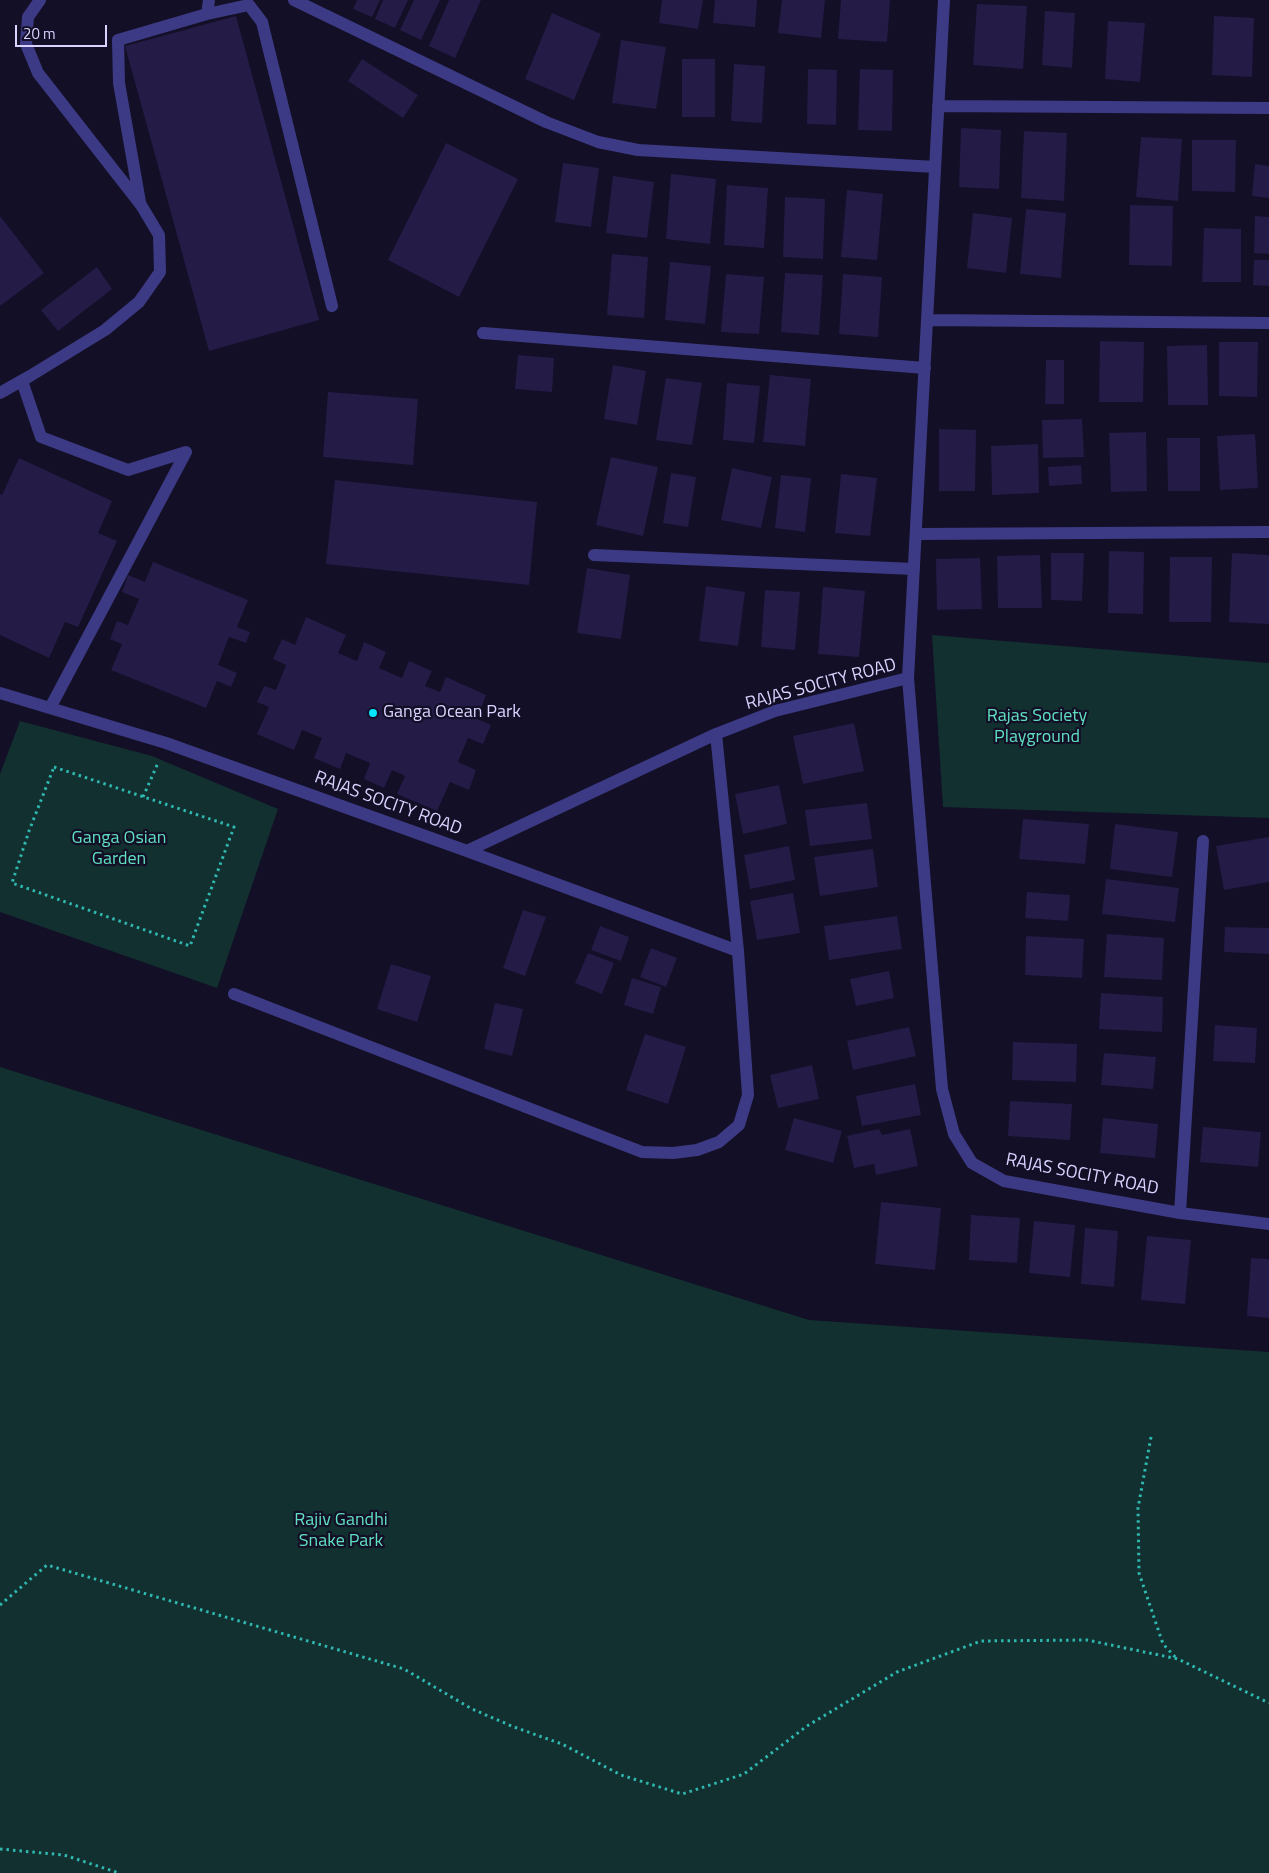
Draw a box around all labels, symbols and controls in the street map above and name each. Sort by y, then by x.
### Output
scale bar [18,15,110,47]
text: 20 m [23,22,56,45]
street label: RAJAS SOCITY ROAD [743,654,899,716]
place label: Ganga Ocean Park [383,702,521,724]
park label: Rajas Society Playground [987,706,1087,749]
marker: Ganga Ocean Park [367,707,379,719]
street label: RAJAS SOCITY ROAD [311,767,465,841]
park label: Ganga Osian Garden [72,828,166,871]
street label: RAJAS SOCITY ROAD [1004,1150,1160,1200]
park label: Rajiv Gandhi Snake Park [294,1510,388,1552]

